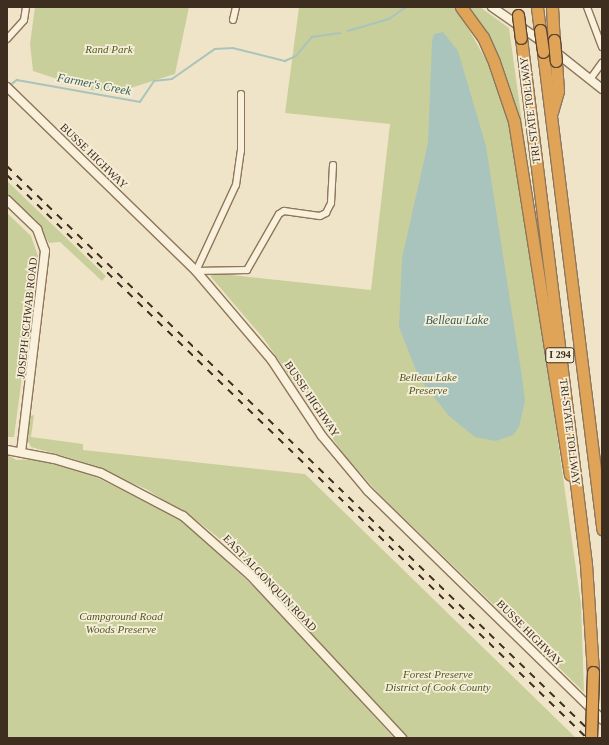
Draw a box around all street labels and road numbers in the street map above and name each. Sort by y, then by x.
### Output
street label: TRI-STATE TOLLWAY [517,56,543,164]
street label: BUSSE HIGHWAY [58,121,130,191]
street label: JOSEPH SCHWAB ROAD [14,257,40,379]
road number: I 294 [545,347,575,363]
street label: BUSSE HIGHWAY [282,359,342,439]
street label: TRI-STATE TOLLWAY [557,378,583,486]
street label: EAST ALGONQUIN ROAD [220,532,320,634]
street label: BUSSE HIGHWAY [494,597,566,669]

